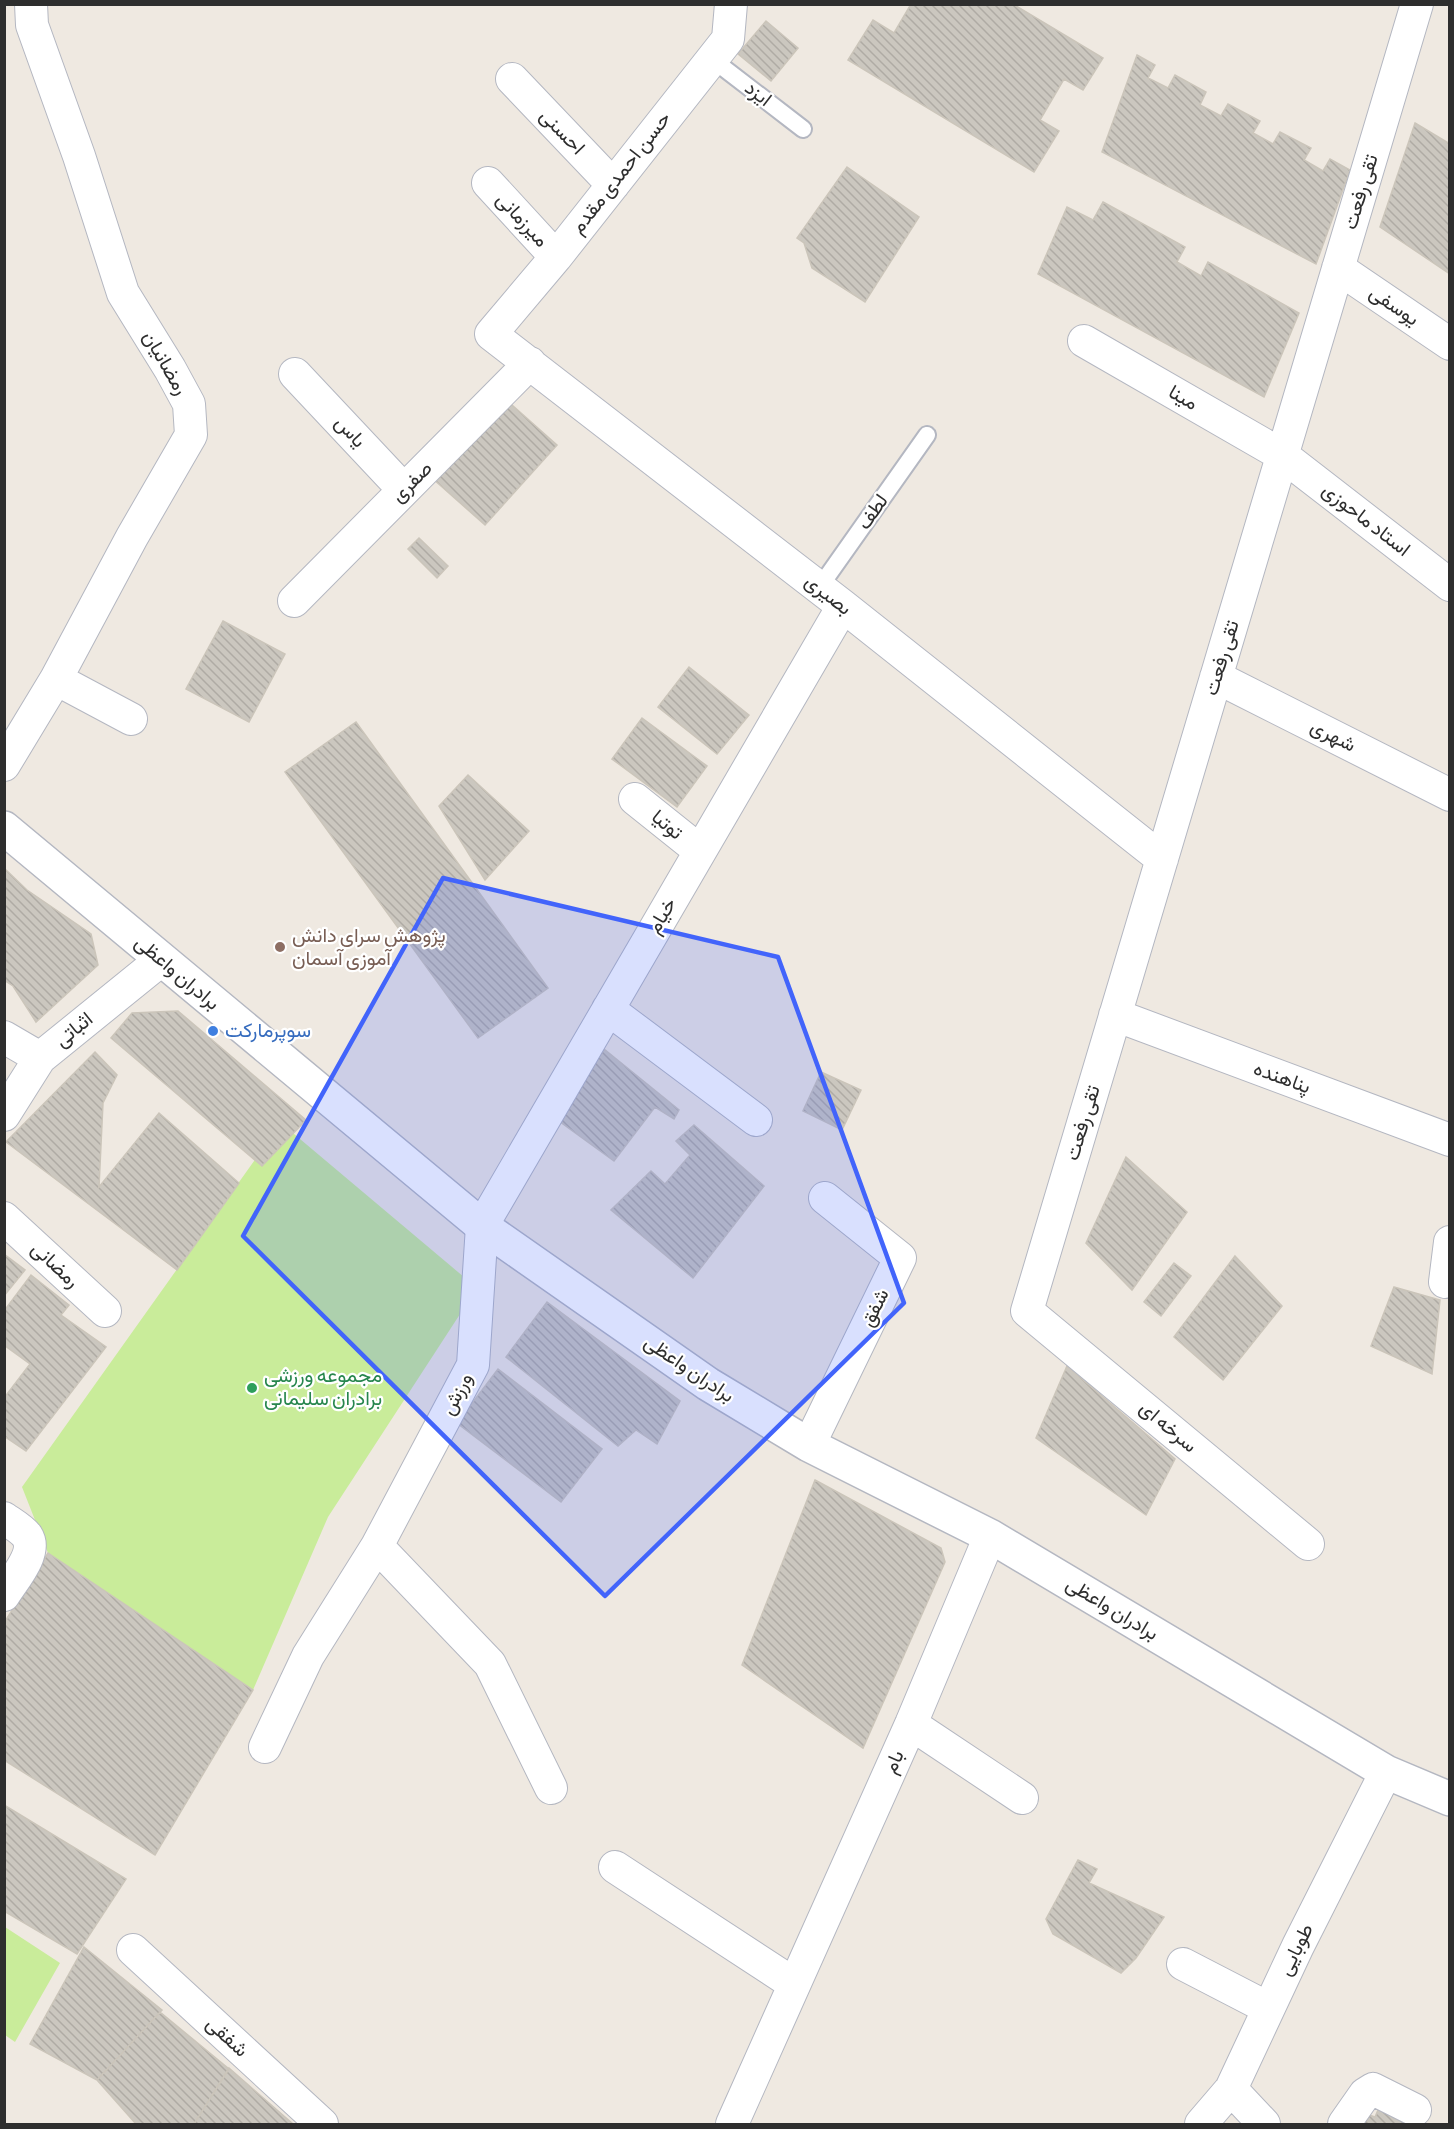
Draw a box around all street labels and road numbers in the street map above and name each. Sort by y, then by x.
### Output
street label: ایزد [740,76,776,112]
street label: احسنی [534,104,590,160]
street label: حسن احمدی مقدم [566,107,676,239]
street label: تقی رفعت [1338,151,1384,233]
street label: میرزمانی [491,188,553,252]
street label: یوسفی [1365,281,1423,331]
street label: رمضانیان [137,327,193,399]
street label: مینا [1164,380,1202,416]
street label: یاس [329,411,371,453]
street label: صفری [386,456,438,508]
street label: استاد ماحوزی [1317,478,1415,562]
street label: لطف [852,490,894,534]
street label: بصیری [800,569,856,621]
street label: تقی رفعت [1199,617,1245,699]
street label: شهری [1306,715,1360,757]
street label: توتیا [646,805,688,845]
street label: خیام [642,894,682,938]
street label: برادران واعظی [130,930,224,1016]
street label: اثباتی [50,1007,98,1053]
street label: پناهنده [1250,1057,1314,1100]
street label: تقی رفعت [1060,1082,1106,1164]
street label: رمضانی [26,1237,84,1293]
street label: شفق [856,1285,894,1331]
street label: برادران واعظی [639,1330,739,1408]
street label: ورزش [436,1369,478,1419]
street label: سرخه ای [1134,1396,1202,1458]
street label: برادران واعظی [1061,1572,1163,1646]
street label: بام [878,1747,910,1777]
street label: طوبایی [1273,1920,1319,1980]
street label: شفقی [201,2012,253,2062]

